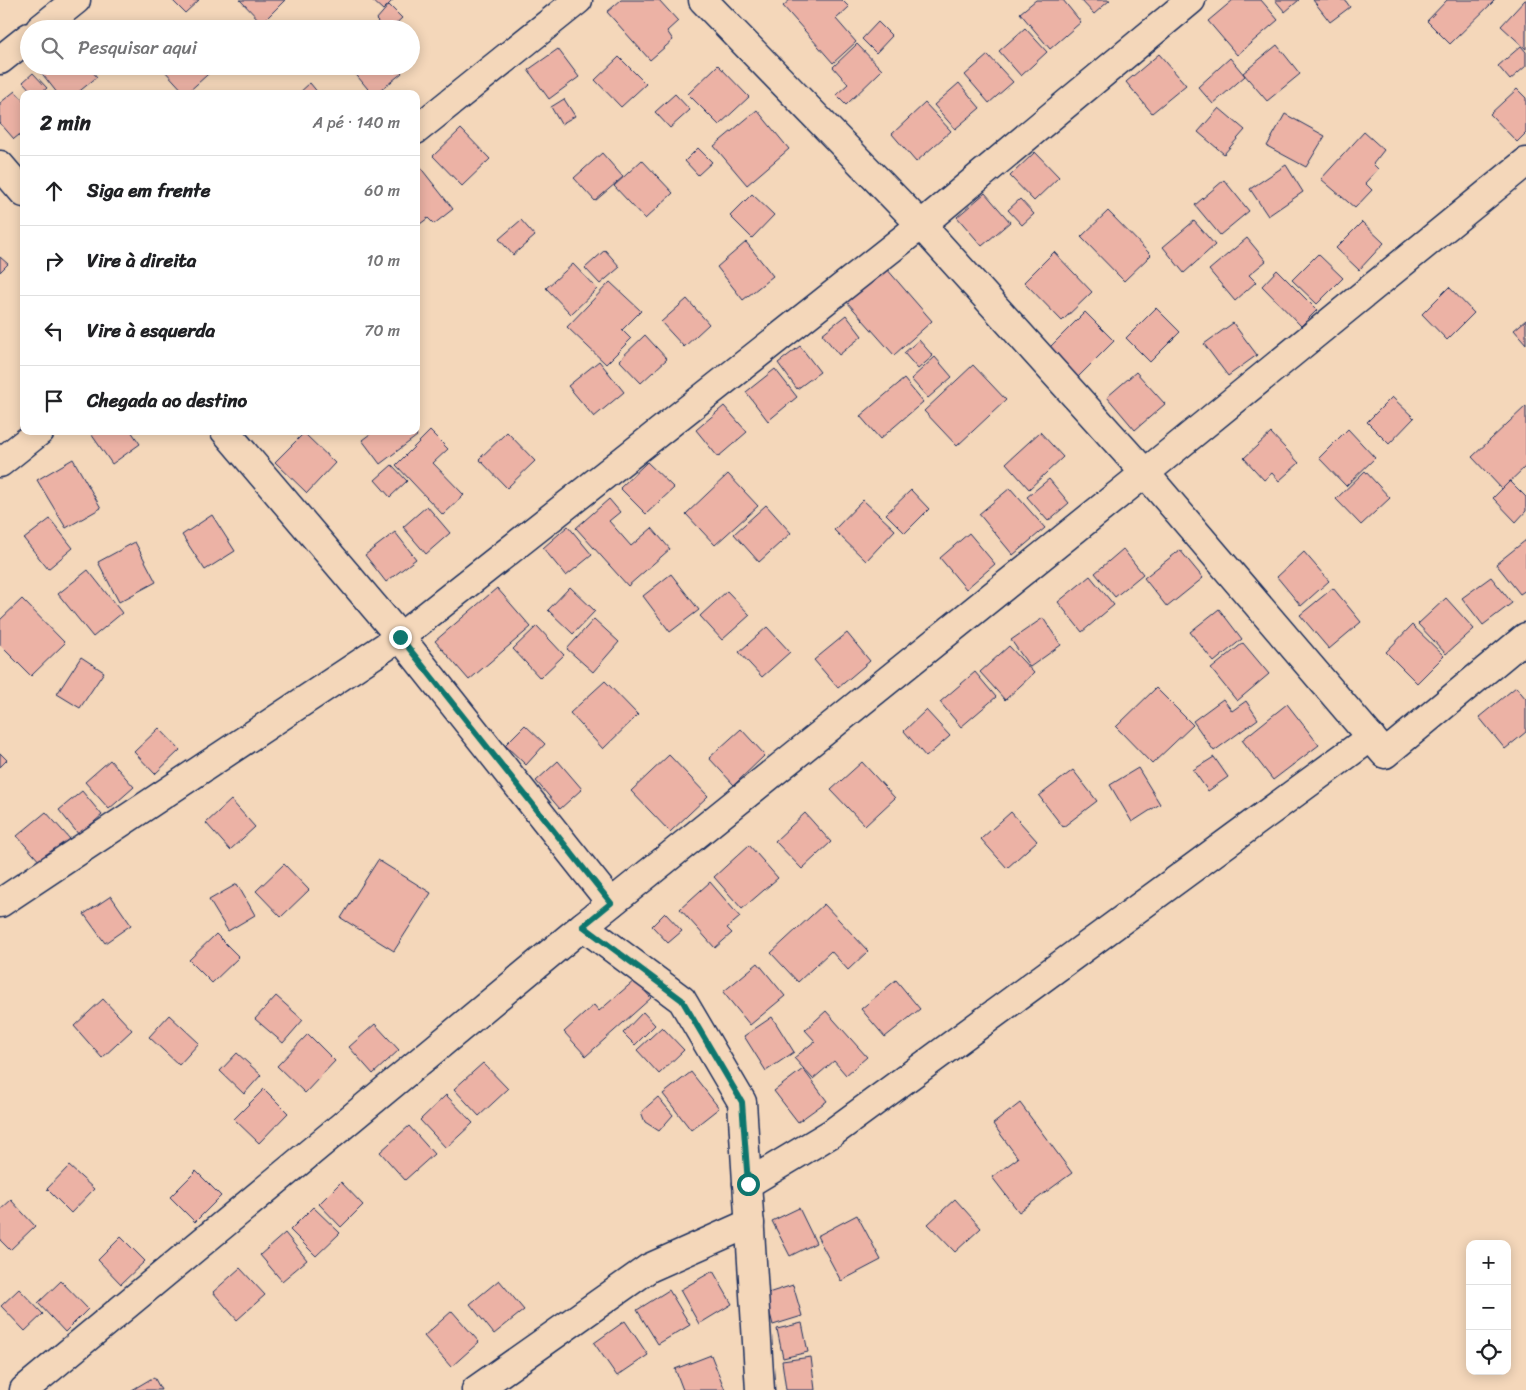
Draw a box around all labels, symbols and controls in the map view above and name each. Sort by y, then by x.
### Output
search box [20,20,420,75]
text: Pesquisar aqui [78,31,197,64]
icon: search [38,34,66,62]
text: 2 min [40,104,91,142]
text: A pé · 140 m [313,108,400,137]
text: Siga em frente [87,174,210,207]
text: 60 m [364,176,400,205]
icon: ahead [40,177,68,205]
text: Vire à direita [87,244,196,277]
text: 10 m [367,246,400,275]
icon: right [40,247,68,275]
text: Vire à esquerda [87,314,215,347]
text: 70 m [364,316,400,345]
icon: left [40,317,68,345]
text: Chegada ao destino [87,384,247,417]
icon: arrive [40,387,68,415]
route end [389,626,412,649]
route start [737,1173,760,1196]
map controls [1466,1240,1511,1375]
button: + [1466,1240,1511,1285]
button: − [1466,1285,1511,1330]
button: locate [1466,1330,1511,1375]

